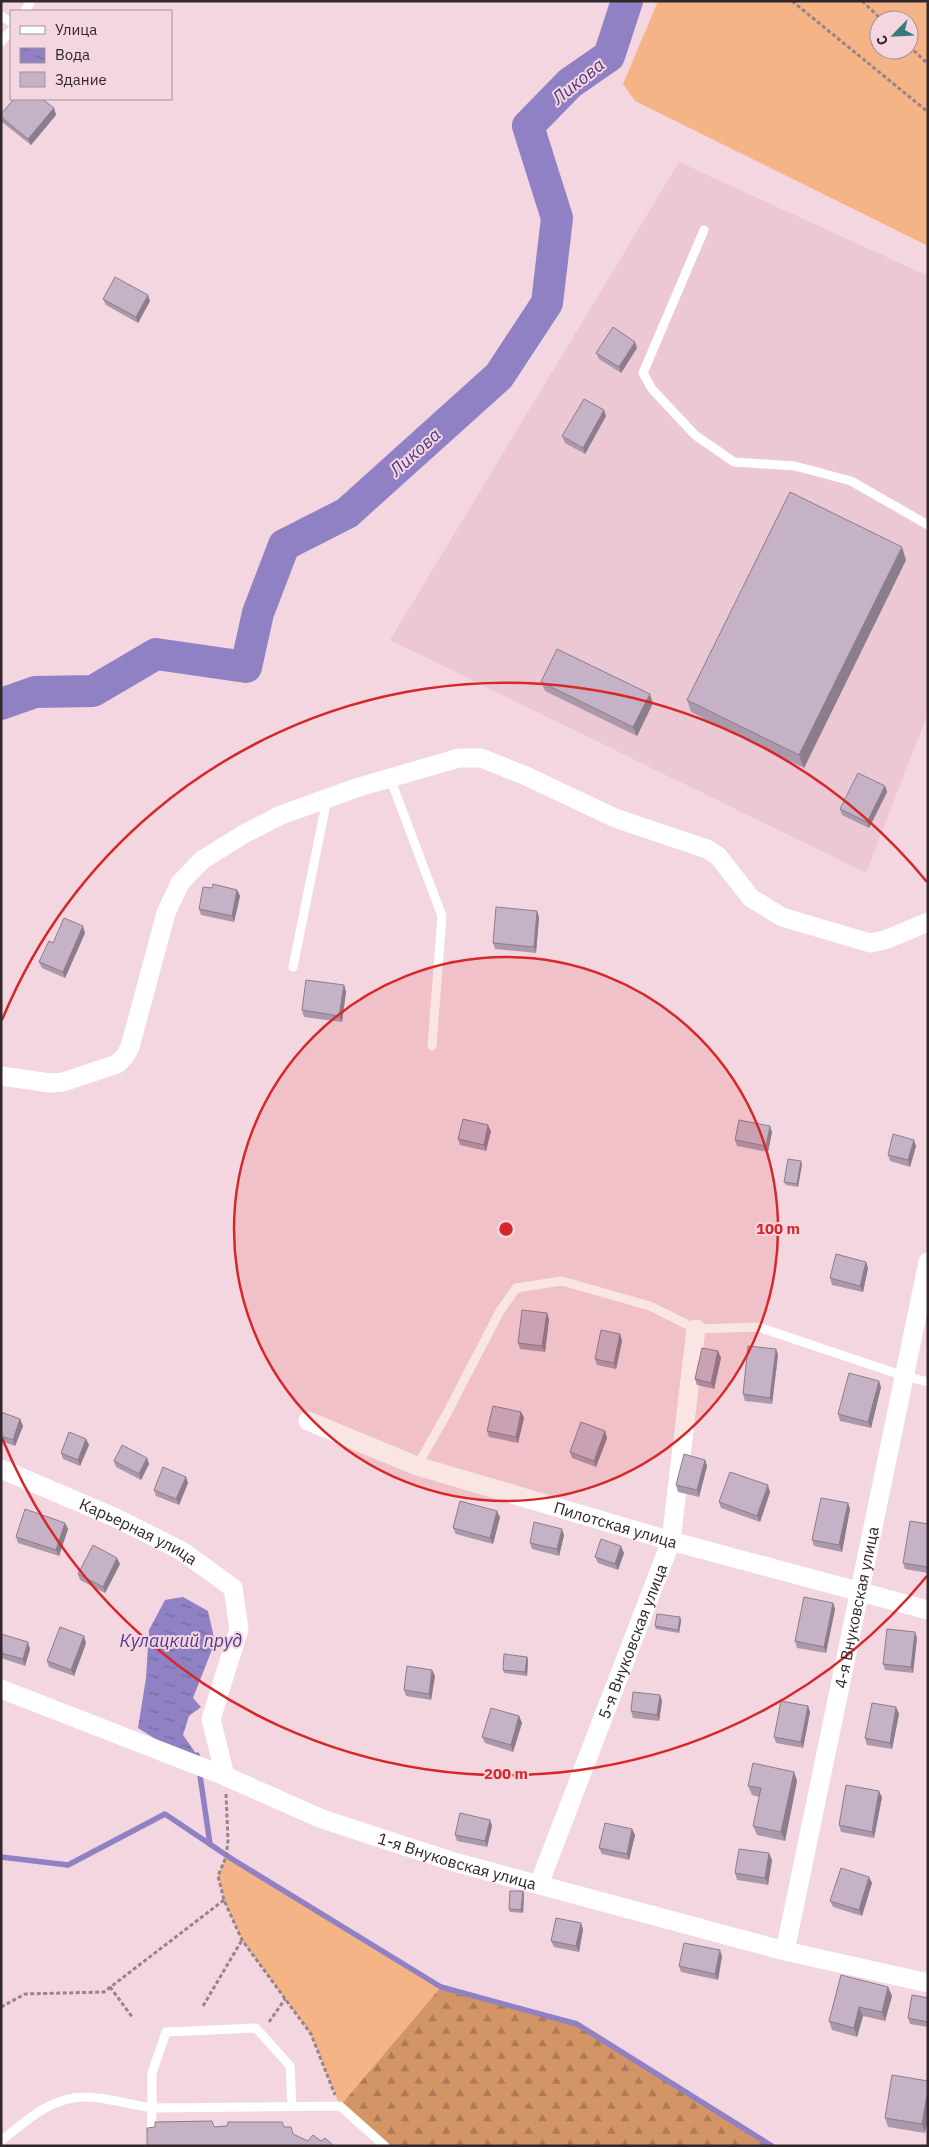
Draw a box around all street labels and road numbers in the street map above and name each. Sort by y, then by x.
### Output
street label: Карьерная улица [77,1494,202,1569]
street label: Пилотская улица [552,1497,680,1552]
street label: 4-я Внуковская улица [830,1524,883,1690]
street label: 5-я Внуковская улица [593,1561,671,1722]
street label: 1-я Внуковская улица [375,1828,539,1894]

